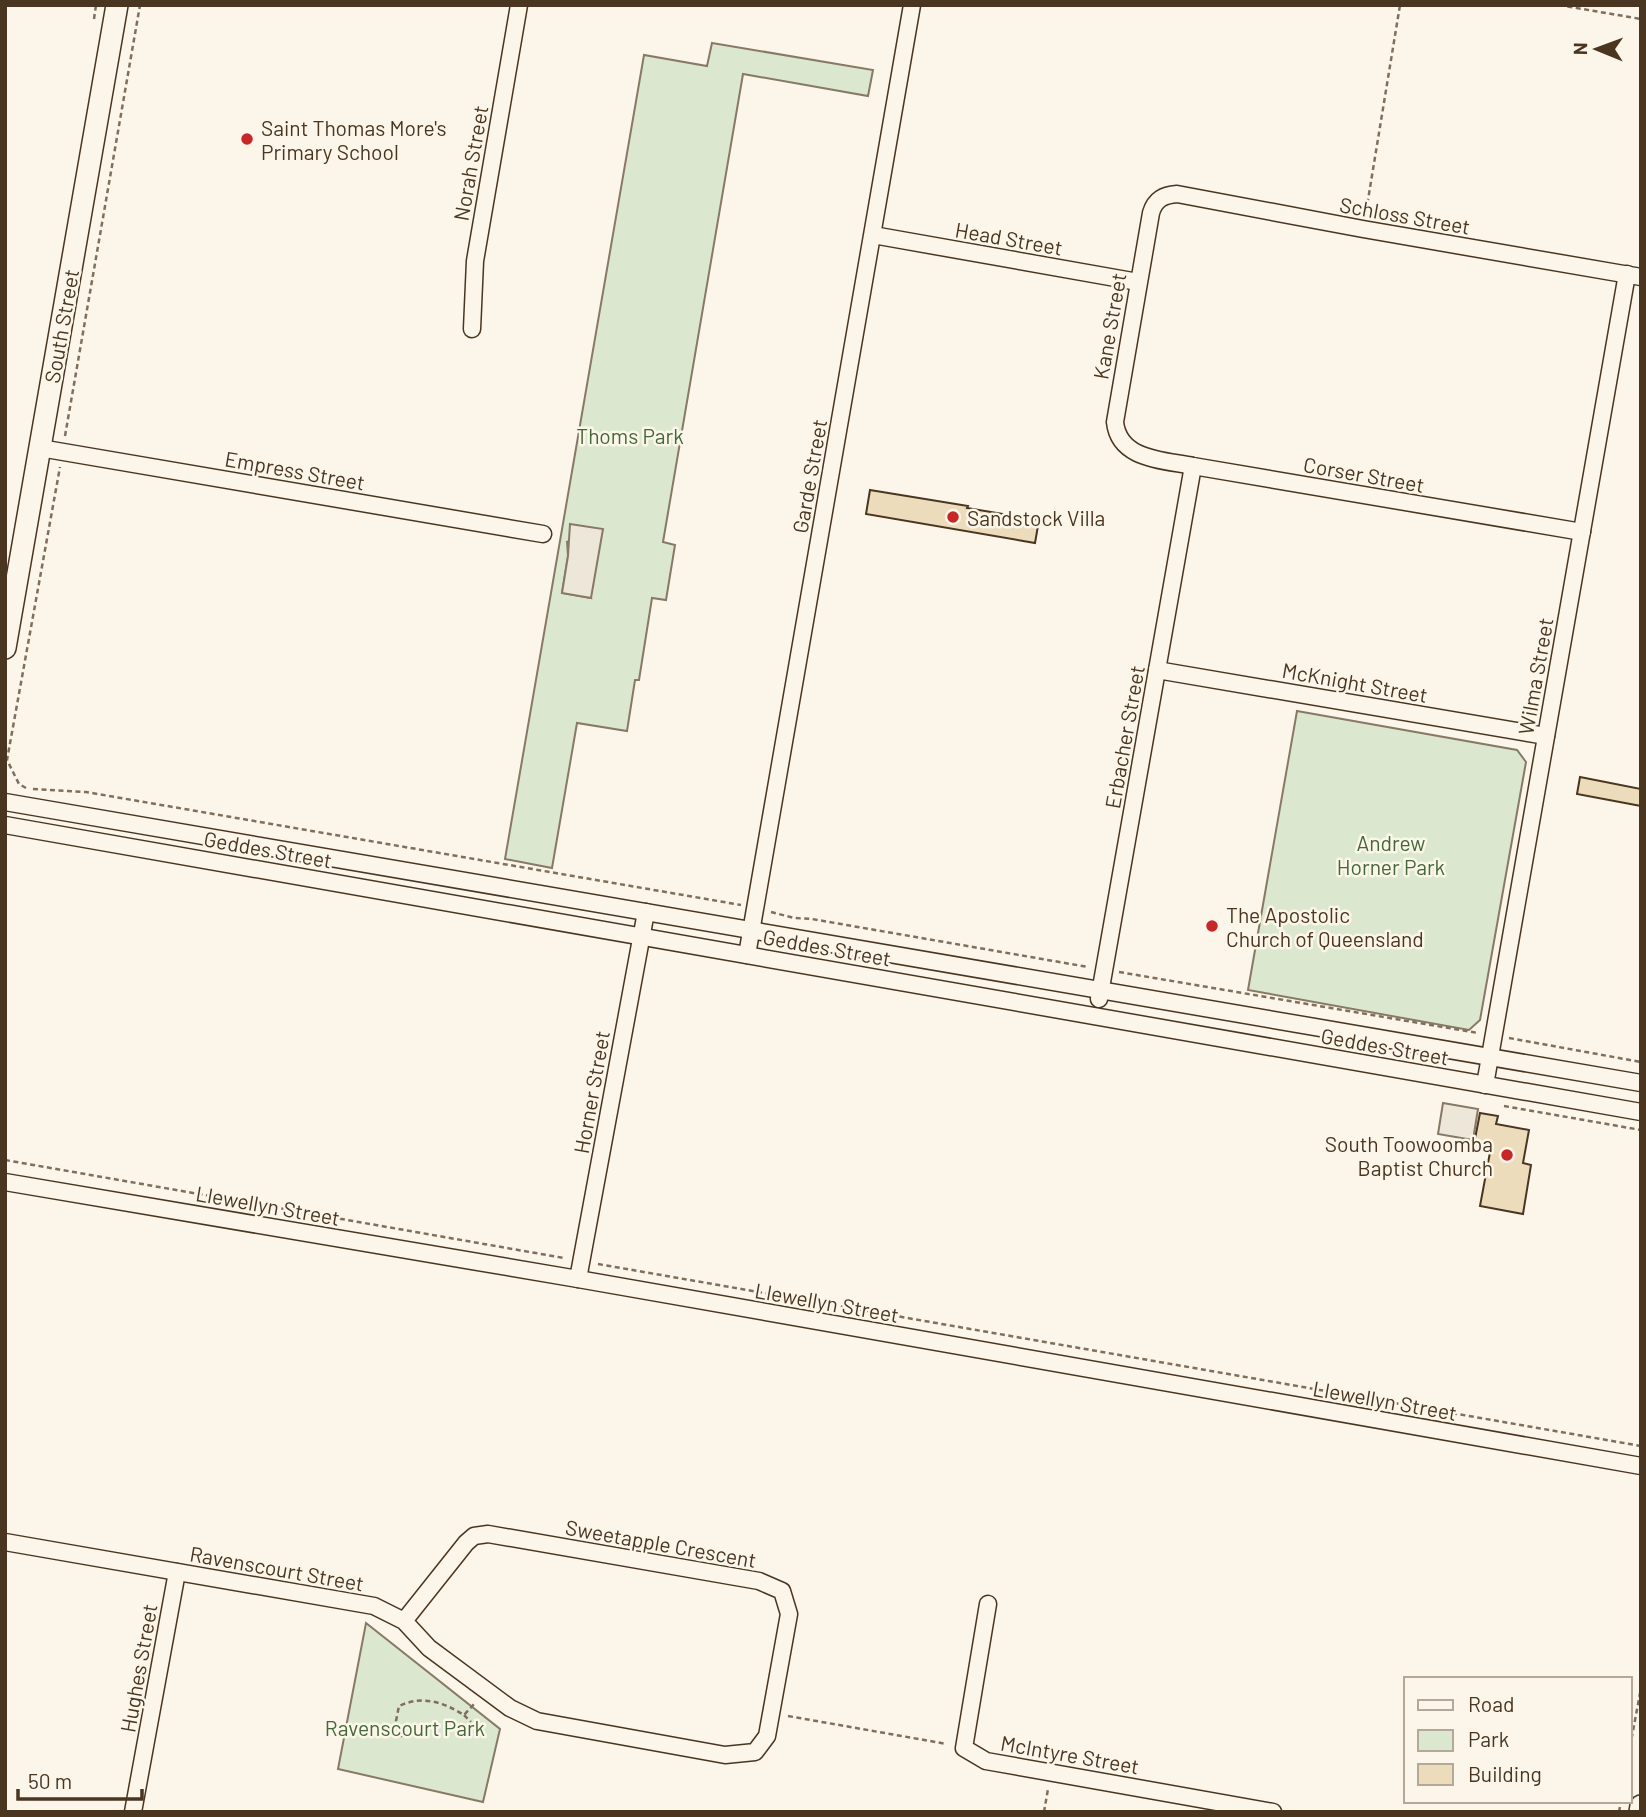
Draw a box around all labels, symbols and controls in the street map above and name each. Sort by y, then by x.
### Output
north arrow [1562,14,1632,84]
text: N [1568,42,1591,55]
street label: Norah Street [448,103,492,223]
place label: Saint Thomas More's Primary School [261,115,447,164]
marker: Saint Thomas More's Primary School [239,131,255,147]
street label: Schloss Street [1338,191,1472,239]
street label: Head Street [953,216,1065,260]
street label: South Street [39,267,83,385]
street label: Kane Street [1087,271,1131,381]
street label: Garde Street [787,417,831,535]
park label: Thoms Park [576,423,684,448]
street label: Empress Street [223,445,367,495]
street label: Corser Street [1302,451,1426,497]
place label: Sandstock Villa [967,505,1105,530]
marker: Sandstock Villa [945,509,961,525]
street label: Wilma Street [1512,616,1558,736]
street label: McKnight Street [1280,657,1430,707]
street label: Erbacher Street [1099,663,1149,811]
street label: Geddes Street [202,825,334,873]
park label: Andrew Horner Park [1337,830,1445,879]
place label: The Apostolic Church of Queensland [1226,902,1424,951]
marker: The Apostolic Church of Queensland [1204,918,1220,934]
street label: Geddes Street [761,923,893,971]
street label: Geddes Street [1319,1022,1451,1070]
street label: Horner Street [568,1029,614,1155]
place label: South Toowoomba Baptist Church [1325,1131,1493,1180]
marker: South Toowoomba Baptist Church [1499,1147,1515,1163]
street label: Llewellyn Street [194,1180,342,1230]
street label: Llewellyn Street [753,1277,901,1327]
street label: Llewellyn Street [1311,1375,1459,1425]
street label: Sweetapple Crescent [564,1514,758,1572]
street label: Ravenscourt Street [188,1540,366,1596]
street label: Hughes Street [114,1602,162,1734]
legend [1404,1677,1632,1803]
text: Road [1468,1691,1514,1716]
park label: Ravenscourt Park [325,1715,485,1740]
text: Park [1468,1726,1509,1751]
street label: McIntyre Street [999,1730,1141,1778]
scale bar [18,1758,142,1802]
text: Building [1468,1761,1542,1786]
text: 50 m [28,1768,72,1793]

